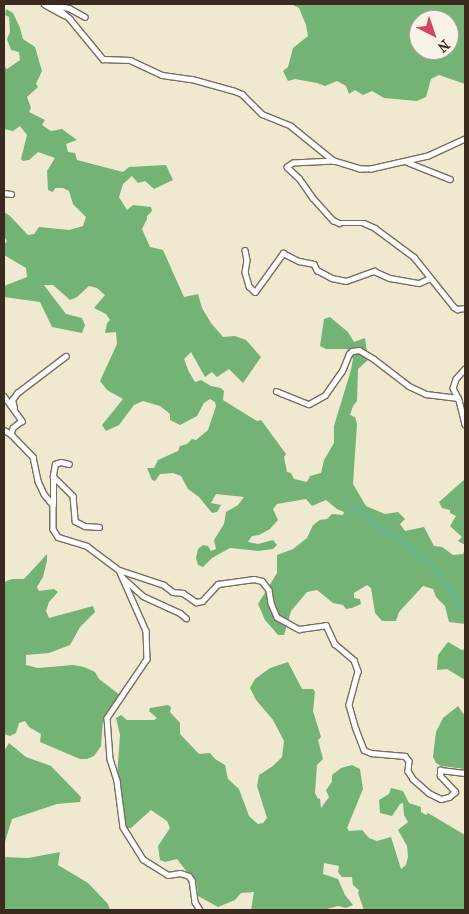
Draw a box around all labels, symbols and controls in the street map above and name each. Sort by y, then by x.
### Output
north arrow [409,10,459,60]
text: N [434,36,453,56]

